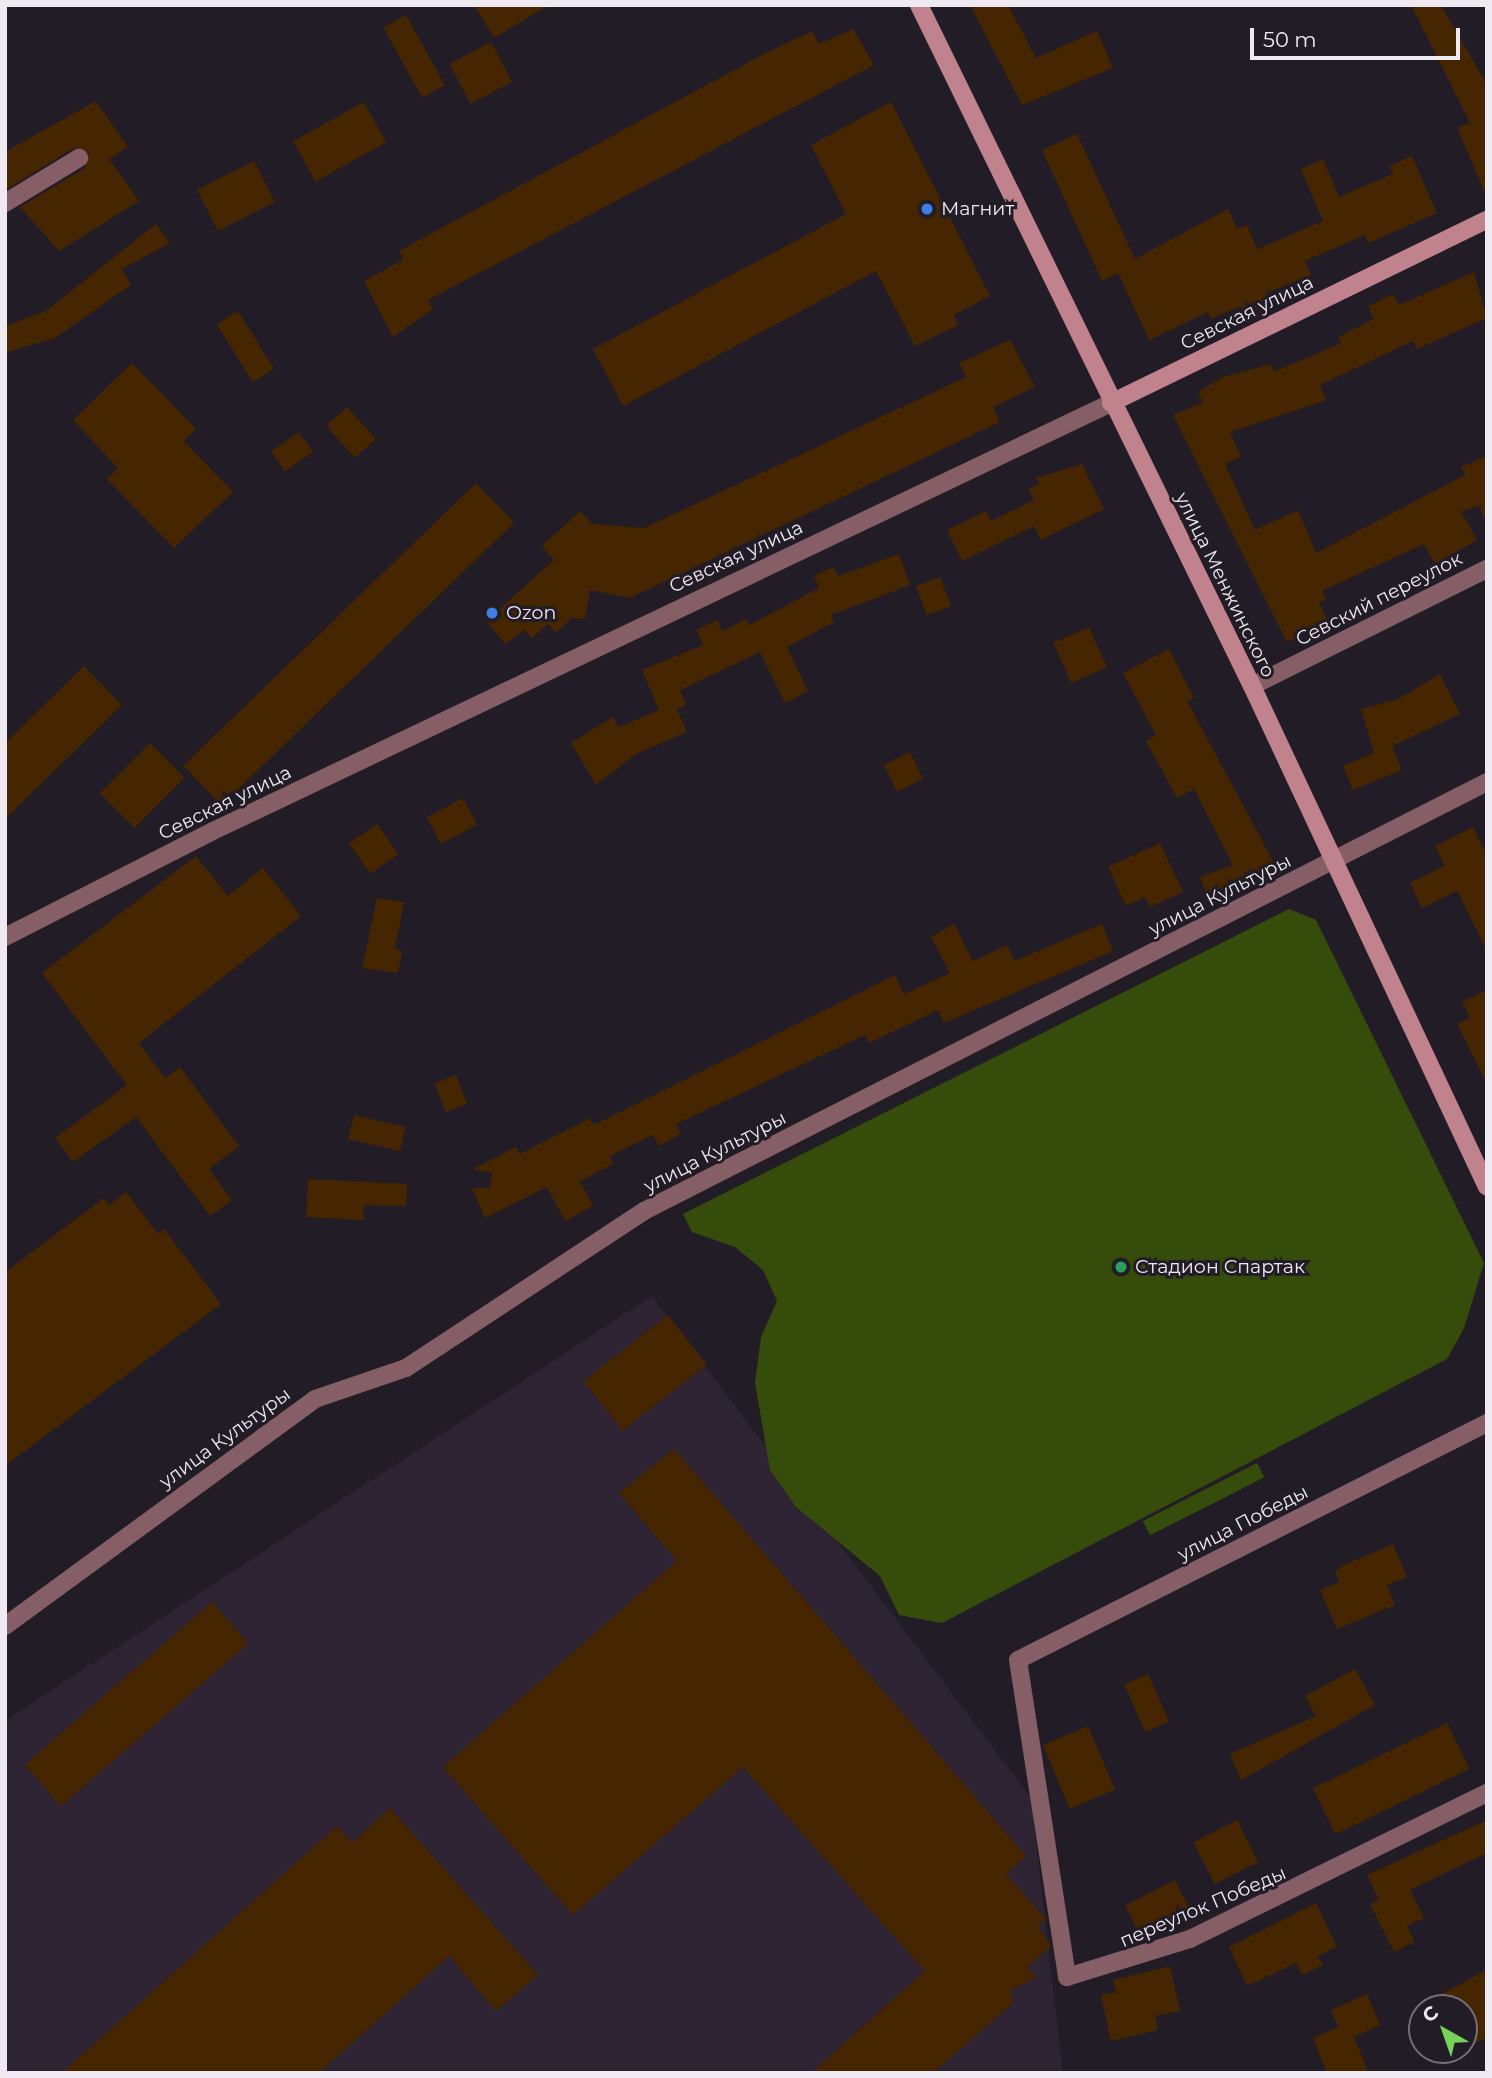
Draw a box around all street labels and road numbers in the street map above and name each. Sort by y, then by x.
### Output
street label: Севская улица [1177,271,1317,355]
street label: улица Менжинского [1170,489,1280,681]
street label: Севская улица [666,516,806,598]
street label: Севский переулок [1292,547,1466,651]
street label: Севская улица [155,761,295,845]
street label: улица Культуры [1145,849,1295,941]
street label: улица Культуры [640,1106,790,1198]
street label: улица Культуры [155,1383,295,1493]
street label: улица Победы [1174,1480,1312,1566]
street label: переулок Победы [1116,1862,1290,1952]

